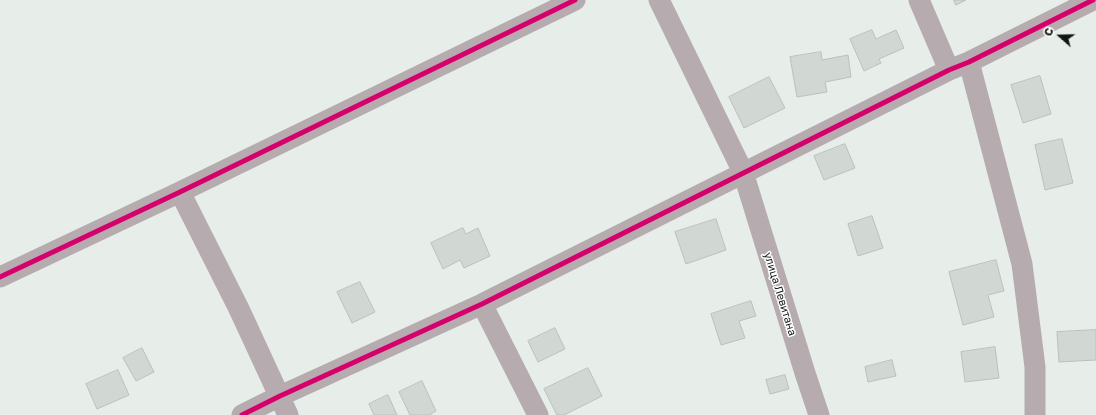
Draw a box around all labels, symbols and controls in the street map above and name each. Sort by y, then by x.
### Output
north arrow [1040,16,1080,56]
text: С [1041,26,1056,38]
street label: улица Левитана [761,251,799,337]

